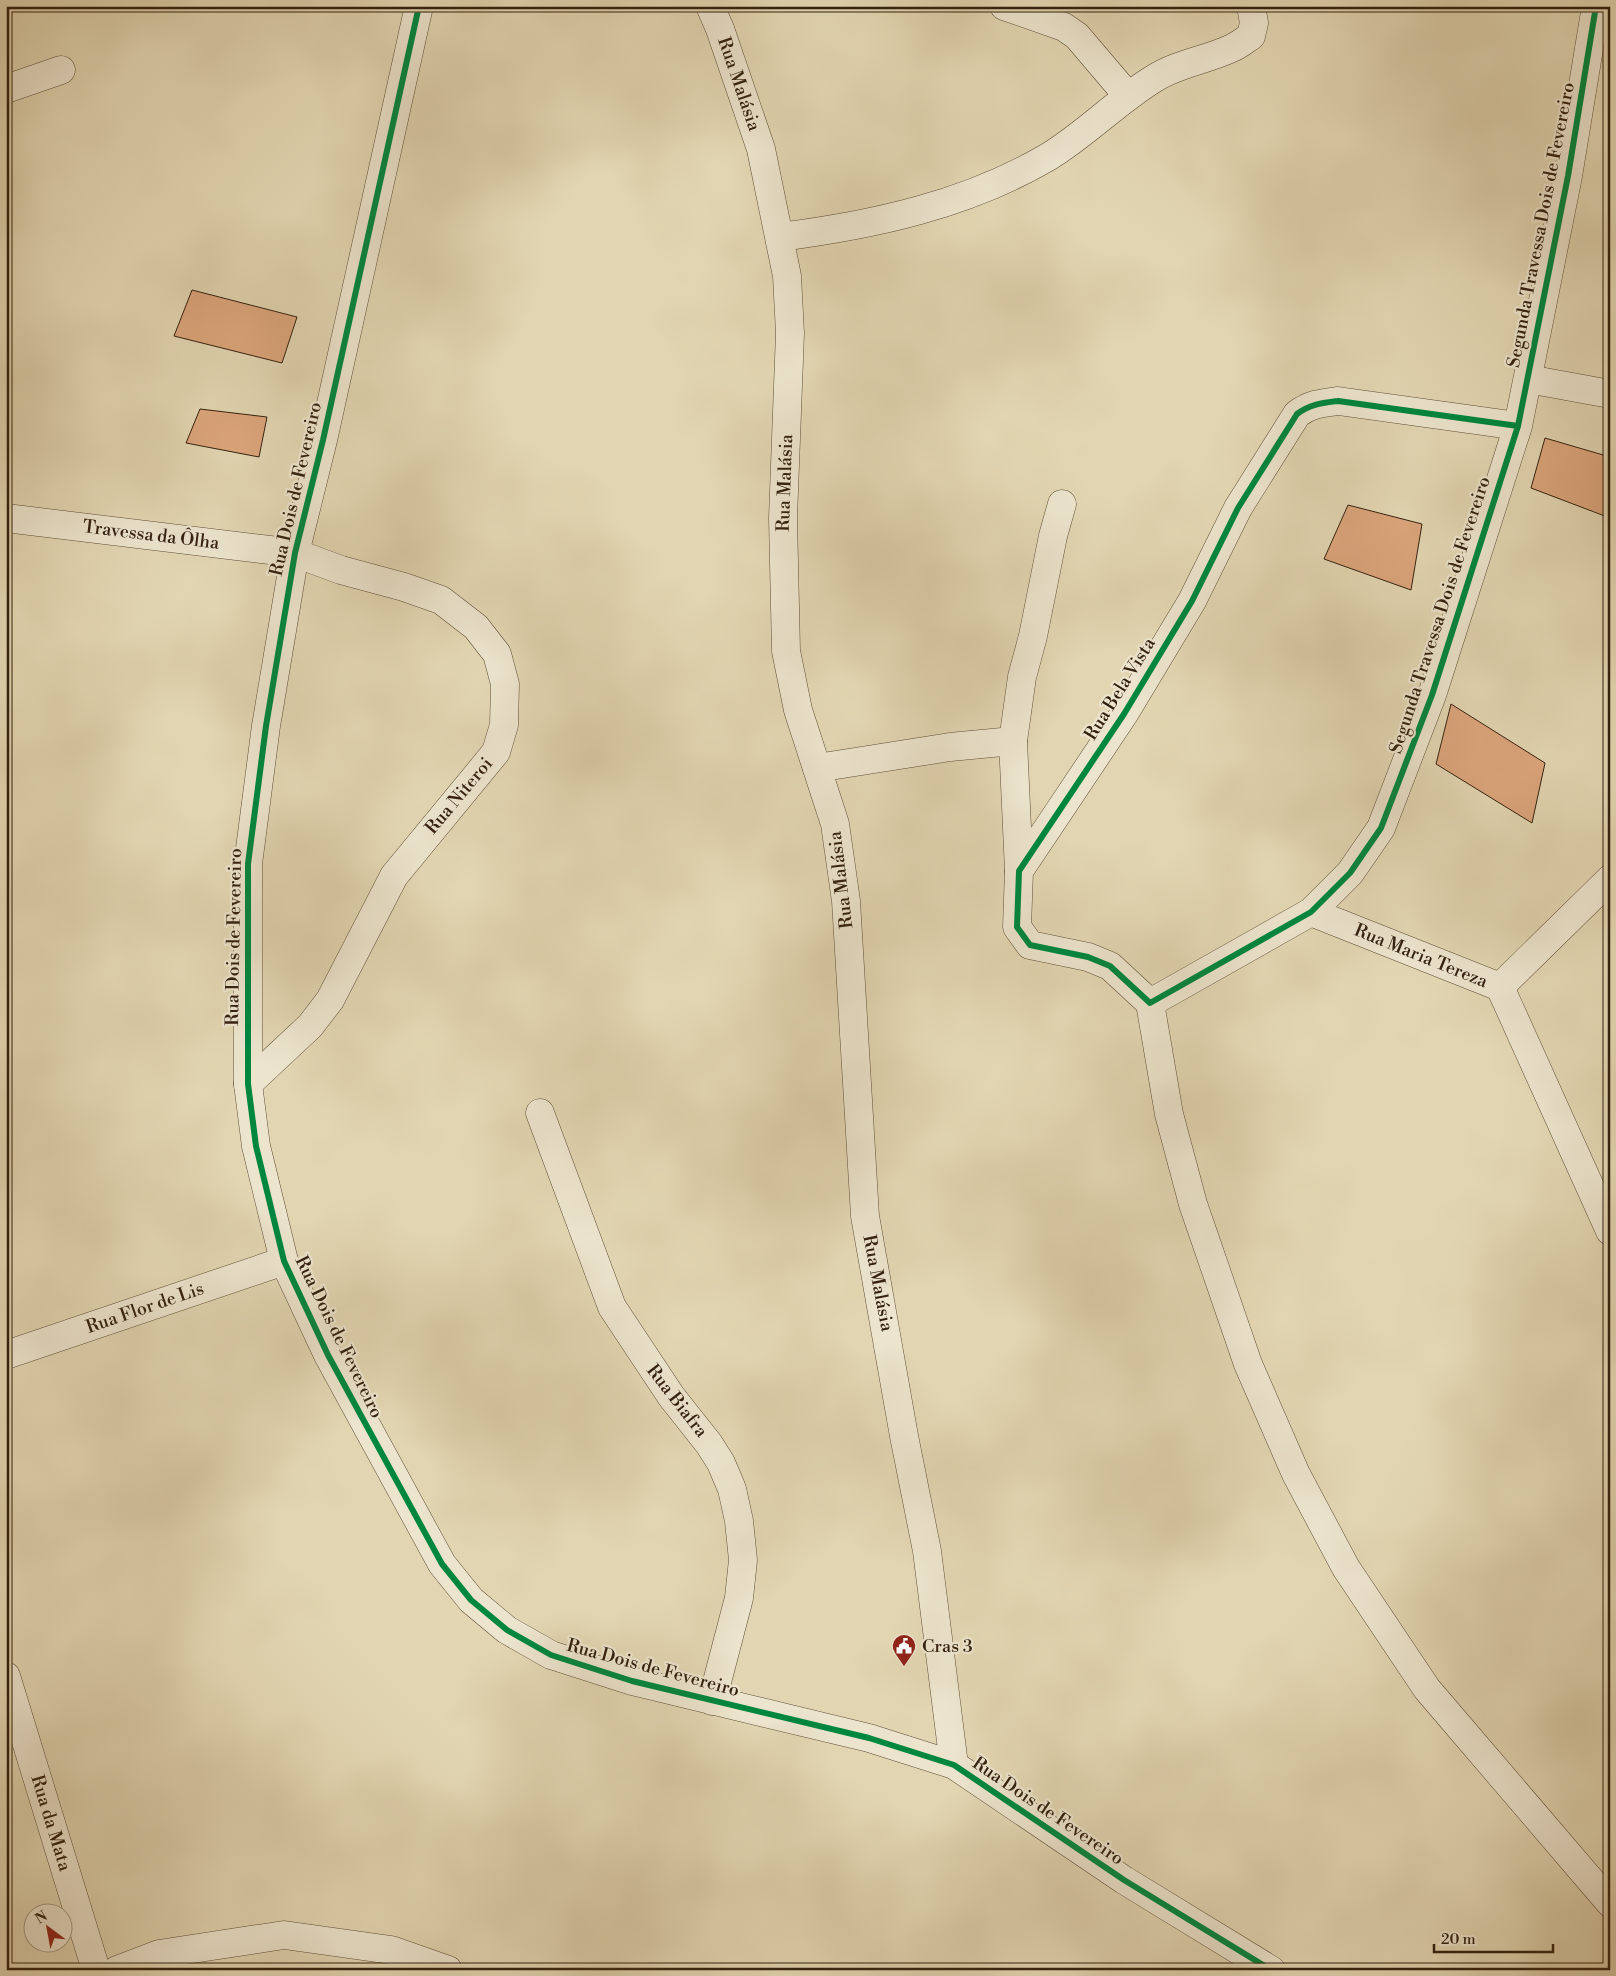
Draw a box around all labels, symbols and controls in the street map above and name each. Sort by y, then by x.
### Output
street label: Rua Malásia [712,34,766,135]
street label: Segunda Travessa Dois de Fevereiro [1502,80,1580,370]
street label: Rua Dois de Fevereiro [265,400,327,578]
street label: Rua Malásia [772,433,798,532]
street label: Segunda Travessa Dois de Fevereiro [1384,473,1496,757]
street label: Travessa da Ôlha [82,515,221,555]
street label: Rua Bela Vista [1079,633,1161,745]
street label: Rua Niteroi [420,753,498,839]
street label: Rua Malásia [824,829,858,930]
street label: Rua Dois de Fevereiro [221,848,247,1026]
street label: Rua Maria Tereza [1351,919,1492,994]
street label: Rua Malásia [857,1233,899,1334]
street label: Rua Dois de Fevereiro [290,1252,388,1422]
street label: Rua Flor de Lis [83,1277,207,1339]
street label: Rua Biafra [641,1360,713,1443]
public building icon: Cras 3 [891,1633,917,1667]
street label: Rua Dois de Fevereiro [564,1634,742,1702]
place label: Cras 3 [922,1635,973,1658]
street label: Rua Dois de Fevereiro [968,1752,1128,1870]
street label: Rua da Mata [25,1772,77,1875]
north arrow [22,1904,72,1954]
text: N [32,1907,51,1928]
scale bar [1434,1921,1552,1953]
text: 20 m [1441,1930,1476,1949]

